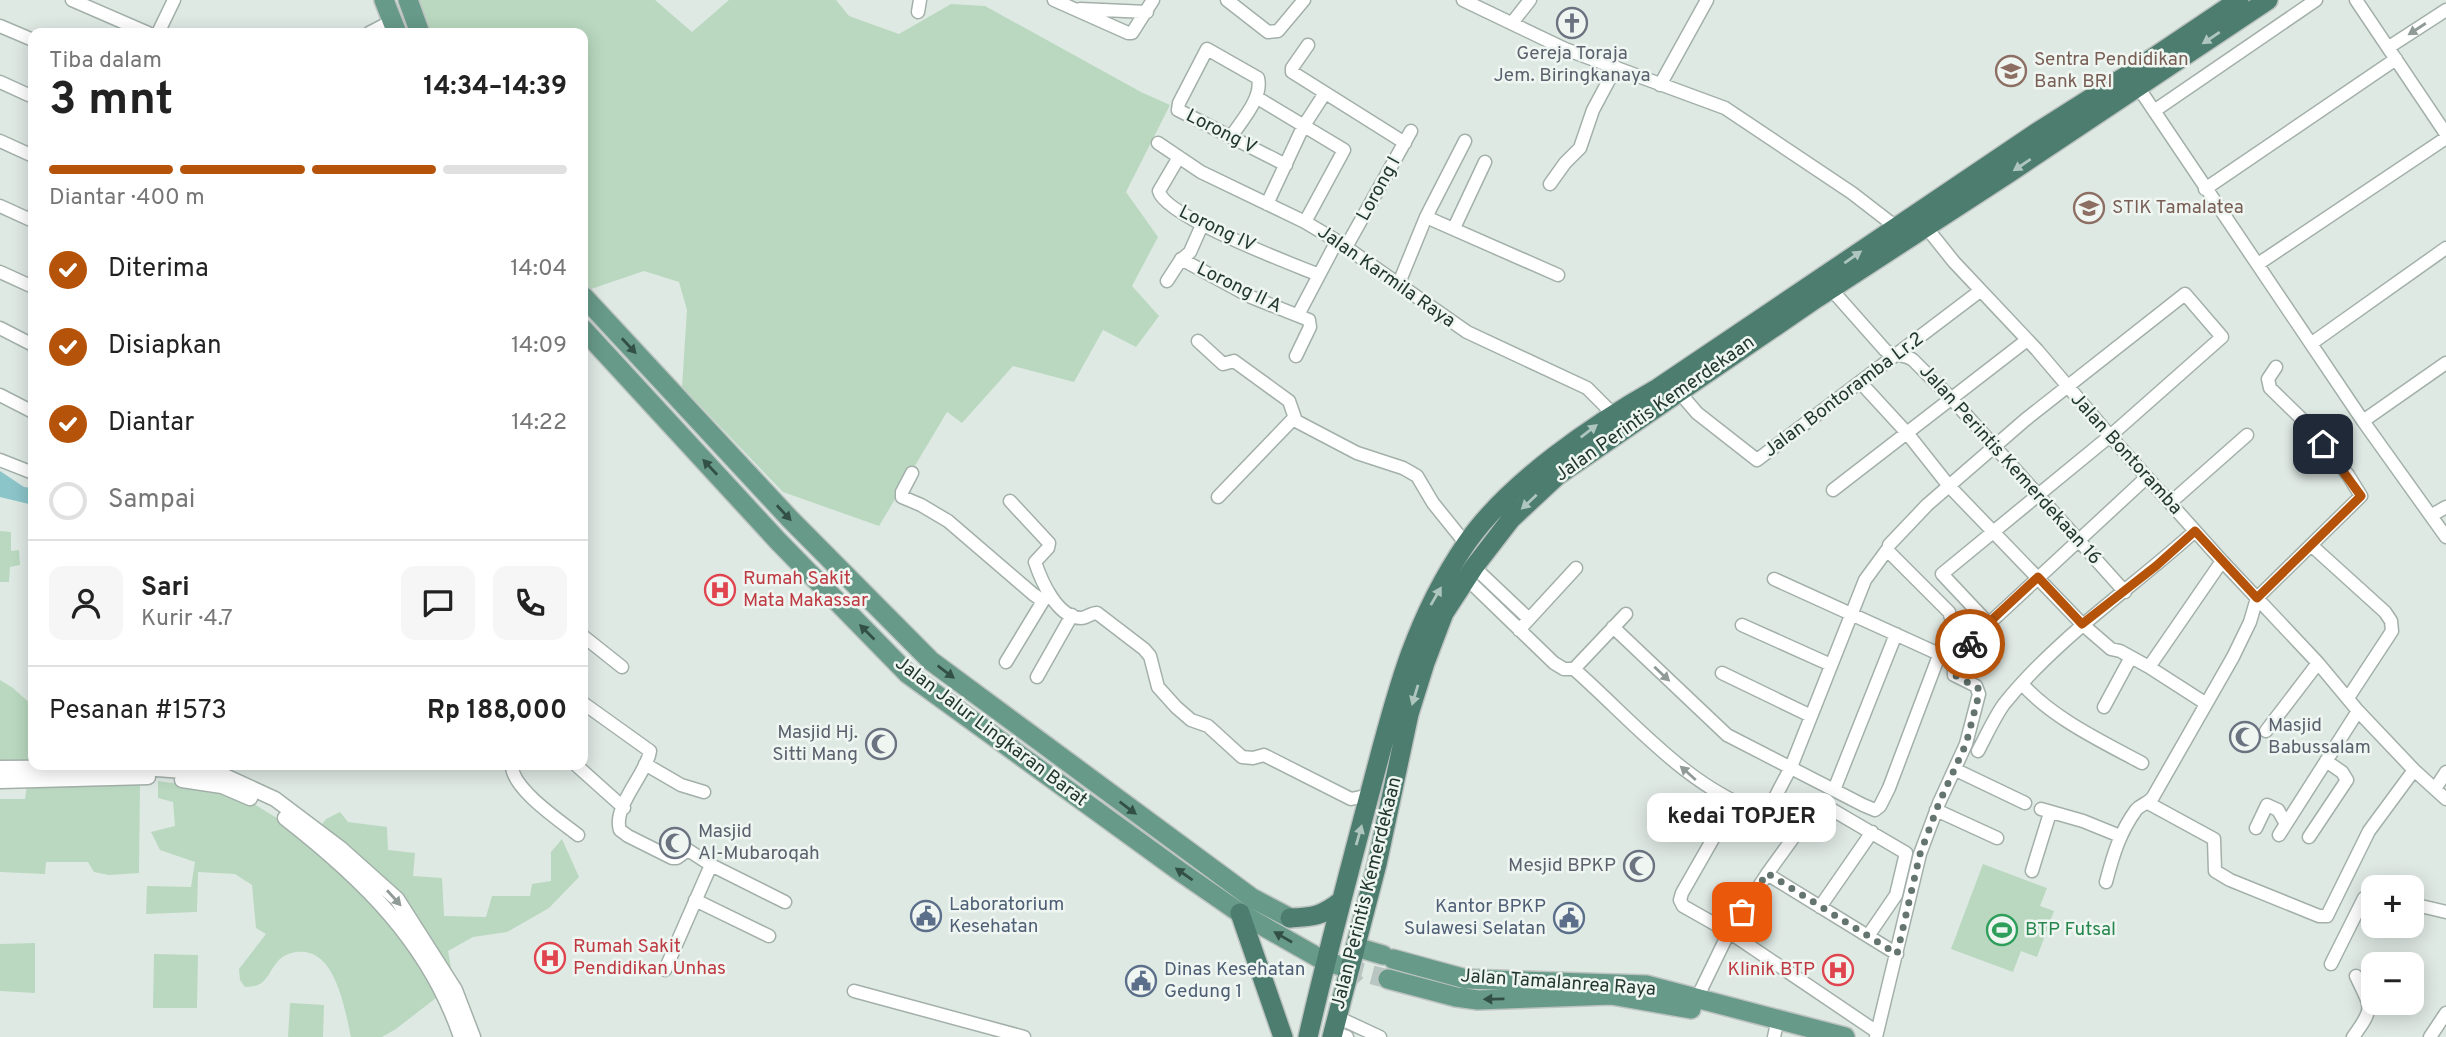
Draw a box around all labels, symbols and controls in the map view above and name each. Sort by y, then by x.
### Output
church icon: Gereja Toraja Jem. Biringkanaya [1555,6,1589,40]
one-way arrow [2408,22,2427,35]
one-way arrow [2202,31,2220,45]
place label: Gereja Toraja Jem. Biringkanaya [1493,42,1651,88]
text: Tiba dalam [49,47,162,76]
place label: Sentra Pendidikan Bank BRI [2034,48,2189,94]
school or university icon: Sentra Pendidikan Bank BRI [1994,54,2028,88]
text: 14:34–14:39 [423,71,567,104]
text: 3 mnt [49,72,173,131]
street label: Lorong V [1182,104,1260,160]
street label: Lorong I [1352,153,1406,225]
one-way arrow [2012,158,2032,171]
text: Diantar · 400 m [49,184,205,213]
school or university icon: STIK Tamalatea [2072,191,2106,225]
place label: STIK Tamalatea [2112,196,2244,220]
street label: Lorong IV [1175,200,1259,258]
street label: Jalan Karmila Raya [1312,220,1460,334]
icon: check [49,251,87,289]
one-way arrow [1843,251,1862,264]
text: Diterima [108,253,209,286]
text: 14:04 [510,255,567,284]
street label: Lorong II A [1192,257,1286,319]
street label: Jalan Bontoramba Lr.2 [1759,327,1929,463]
icon: check [49,328,87,366]
text: Disiapkan [108,330,222,363]
street label: Jalan Perintis Kemerdekaan [1550,331,1760,487]
text: 14:09 [511,332,567,361]
one-way arrow [621,337,637,354]
street label: Jalan Perintis Kemerdekaan 16 [1914,360,2106,570]
street label: Jalan Bontoramba [2065,388,2187,520]
icon: check [49,405,87,443]
text: Diantar [108,407,194,440]
text: 14:22 [511,409,567,438]
pin [2293,414,2353,474]
one-way arrow [1580,424,1598,439]
icon: home [2304,425,2342,463]
one-way arrow [703,459,719,476]
text: Sampai [108,484,195,517]
one-way arrow [1520,494,1538,510]
one-way arrow [776,504,792,522]
button: person [49,566,123,640]
button: chat [401,566,475,640]
button: phone [493,566,567,640]
place label: Rumah Sakit Mata Makassar [743,567,869,613]
text: Sari [141,572,190,605]
hospital icon: Rumah Sakit Mata Makassar [703,573,737,607]
one-way arrow [1430,586,1442,605]
text: Kurir · 4.7 [141,605,233,634]
courier [1935,609,2005,679]
one-way arrow [859,625,876,641]
icon: bike [1951,625,1989,663]
street label: Jalan Jalur Lingkaran Barat [890,652,1092,812]
one-way arrow [937,665,955,679]
one-way arrow [1653,665,1670,681]
one-way arrow [1410,685,1420,706]
text: Pesanan #1573 [49,695,227,728]
text: Rp 188,000 [427,695,567,728]
place label: Masjid Babussalam [2268,714,2371,760]
mosque icon: Masjid Babussalam [2228,720,2262,754]
place label: Masjid Hj. Sitti Mang [772,721,858,767]
mosque icon: Masjid Hj. Sitti Mang [864,727,898,761]
one-way arrow [1679,765,1697,781]
street label: Jalan Perintis Kemerdekaan [1327,774,1407,1012]
callout: kedai TOPJER [1648,793,1837,842]
one-way arrow [1119,801,1137,816]
text: kedai TOPJER [1667,803,1816,832]
place label: Masjid Al-Mubaroqah [698,820,820,866]
one-way arrow [1354,824,1364,845]
mosque icon: Masjid Al-Mubaroqah [658,826,692,860]
mosque icon: Mesjid BPKP [1622,849,1656,883]
place label: Mesjid BPKP [1508,854,1616,878]
one-way arrow [1174,868,1193,881]
map controls [2361,875,2424,1015]
button: + [2361,875,2424,938]
pin [1712,882,1772,942]
one-way arrow [386,889,402,907]
place label: Laboratorium Kesehatan [949,893,1064,939]
icon: bag [1723,893,1761,931]
place label: Kantor BPKP Sulawesi Selatan [1404,895,1546,941]
public building icon: Laboratorium Kesehatan [909,899,943,933]
public building icon: Kantor BPKP Sulawesi Selatan [1552,901,1586,935]
sports icon: BTP Futsal [1985,913,2019,947]
place label: BTP Futsal [2025,918,2116,942]
one-way arrow [1273,931,1292,943]
place label: Rumah Sakit Pendidikan Unhas [573,935,726,981]
hospital icon: Rumah Sakit Pendidikan Unhas [533,941,567,975]
button: − [2361,952,2424,1015]
hospital icon: Klinik BTP [1821,953,1855,987]
place label: Dinas Kesehatan Gedung 1 [1164,958,1305,1004]
place label: Klinik BTP [1728,958,1815,982]
public building icon: Dinas Kesehatan Gedung 1 [1124,964,1158,998]
street label: Jalan Tamalanrea Raya [1459,964,1657,1002]
one-way arrow [1483,994,1505,1005]

